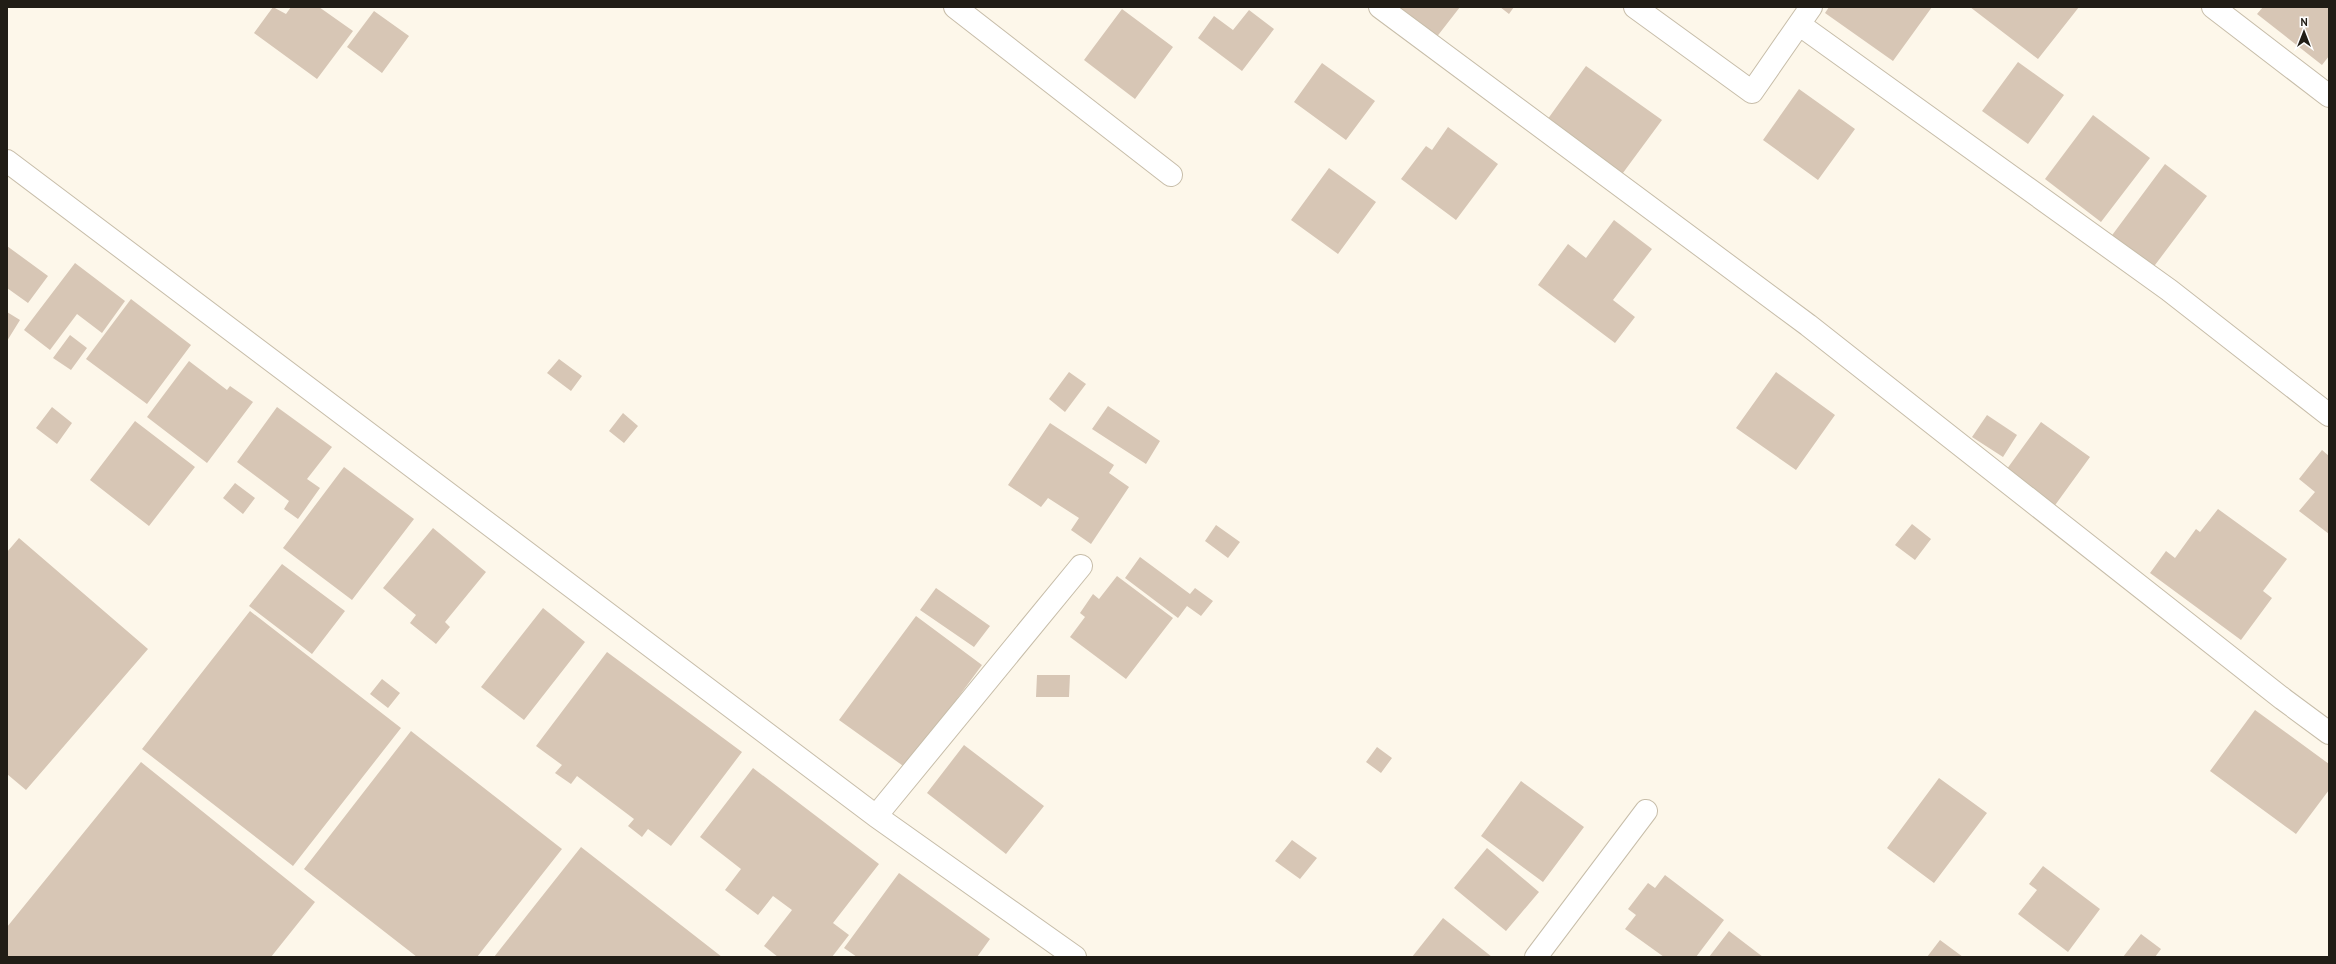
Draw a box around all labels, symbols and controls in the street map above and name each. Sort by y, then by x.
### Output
north arrow [2284,12,2324,52]
text: N [2300,15,2308,29]

